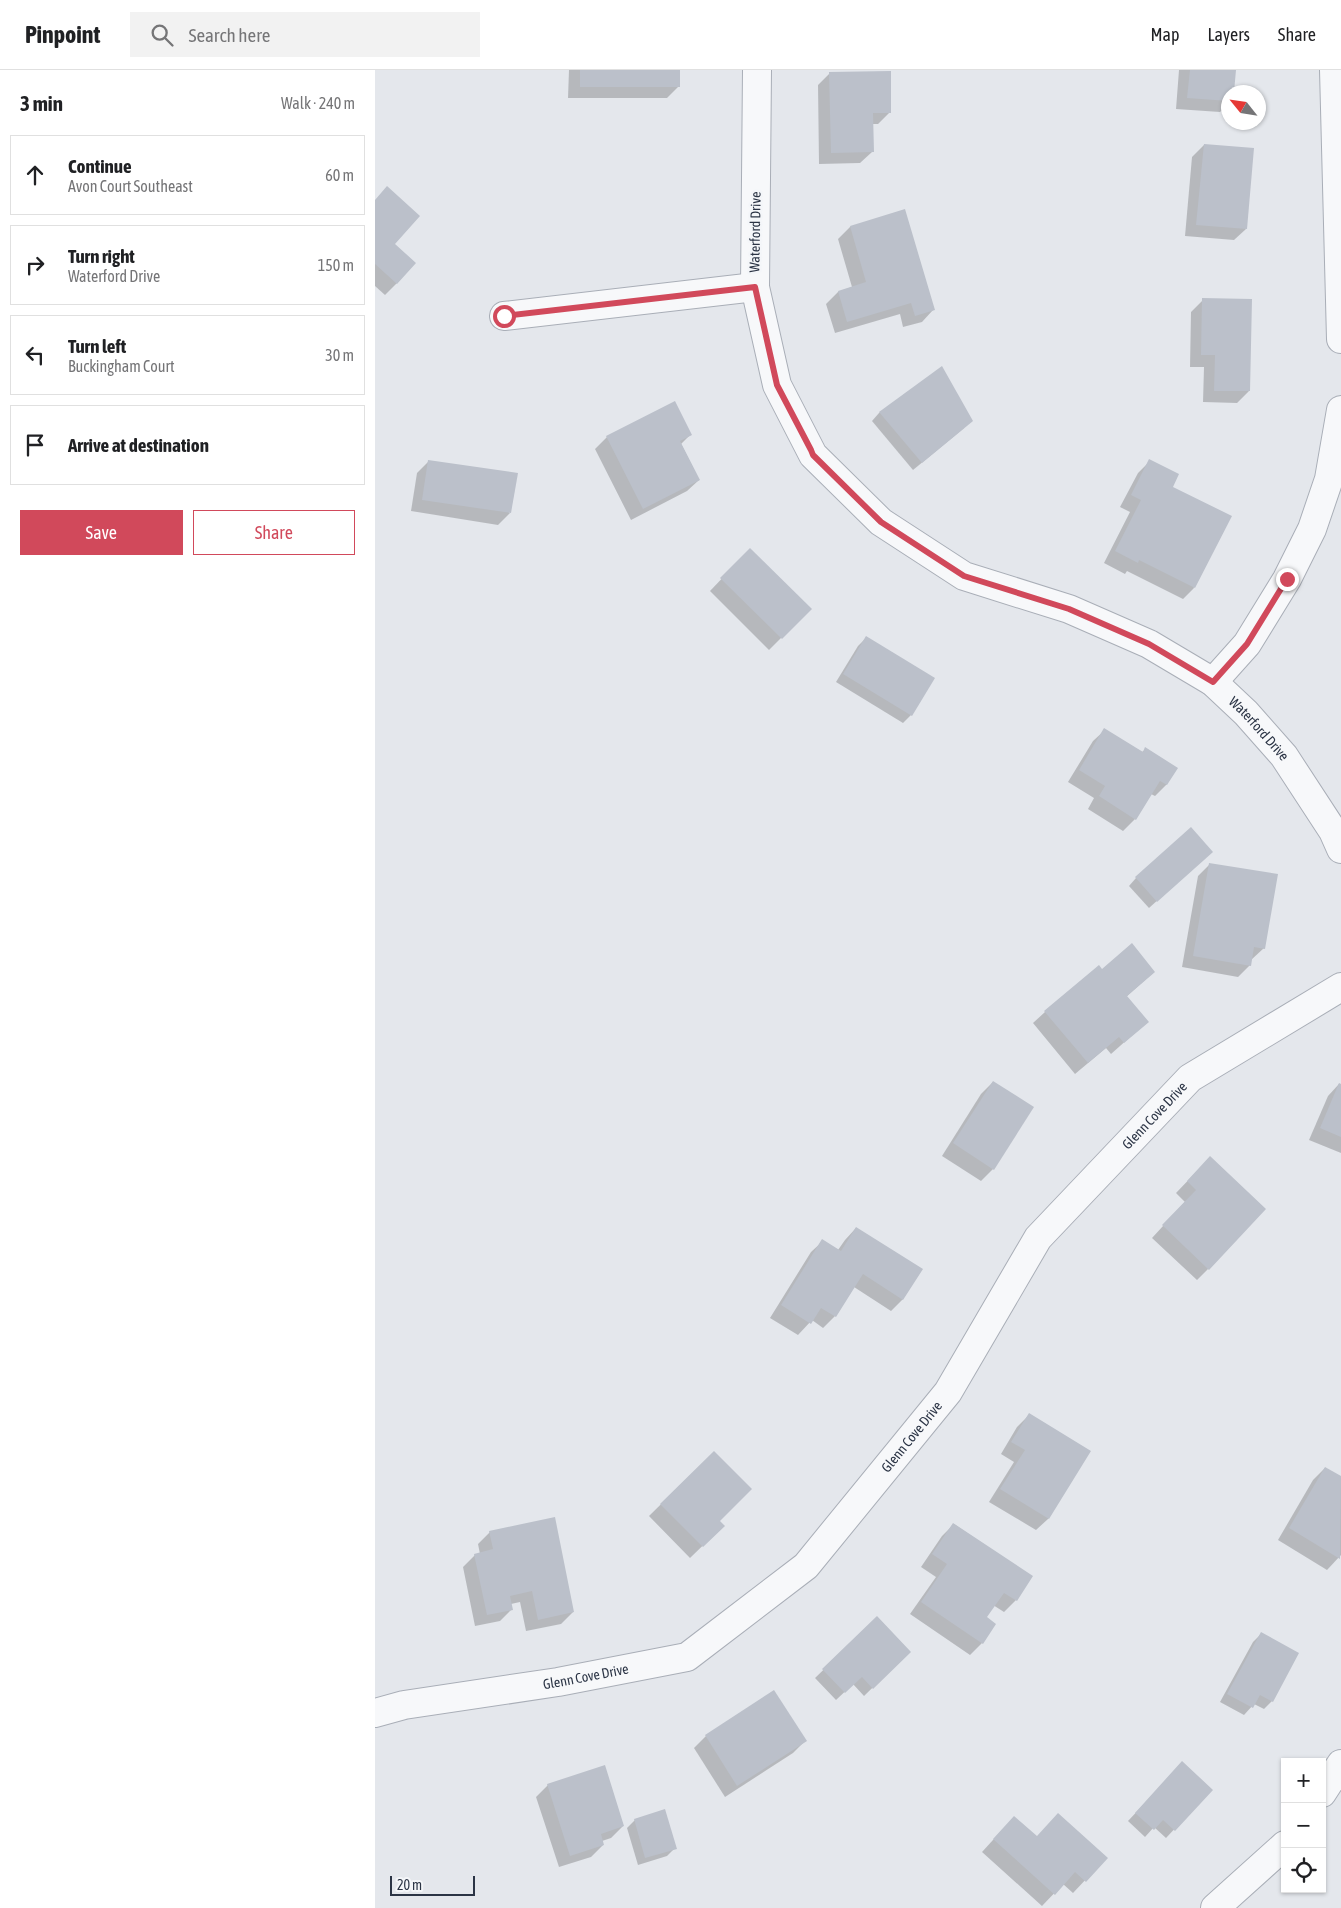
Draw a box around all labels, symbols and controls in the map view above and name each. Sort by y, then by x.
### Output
search box [130,12,480,57]
text: Pinpoint [25,21,100,48]
icon: search [148,21,176,49]
text: Search here [188,24,270,46]
text: Map [1150,24,1179,45]
text: Layers [1207,24,1250,45]
text: Share [1278,24,1316,45]
north arrow [1221,85,1266,130]
text: 3 min [20,91,63,115]
text: Walk · 240 m [281,94,355,112]
text: Continue [68,155,132,177]
icon: ahead [21,161,49,189]
text: 60 m [325,166,354,184]
text: Avon Court Southeast [68,177,193,195]
street label: Waterford Drive [746,191,764,273]
text: Turn right [68,245,135,267]
icon: right [21,251,49,279]
text: 150 m [318,256,354,274]
text: Waterford Drive [68,267,160,285]
route start [493,305,516,328]
text: Turn left [68,335,126,357]
icon: left [21,341,49,369]
text: 30 m [325,346,354,364]
text: Buckingham Court [68,357,175,375]
icon: arrive [21,431,49,459]
text: Arrive at destination [68,434,209,456]
button: Save [20,510,183,555]
button: Share [193,510,355,555]
route end [1276,568,1299,591]
street label: Waterford Drive [1226,693,1293,763]
street label: Glenn Cove Drive [1119,1078,1190,1152]
street label: Glenn Cove Drive [878,1398,945,1475]
street label: Glenn Cove Drive [542,1661,630,1692]
map controls [1281,1758,1326,1893]
button: + [1281,1758,1326,1803]
button: − [1281,1803,1326,1848]
button: locate [1281,1848,1326,1893]
scale bar [390,1873,475,1896]
text: 20 m [397,1877,422,1893]

